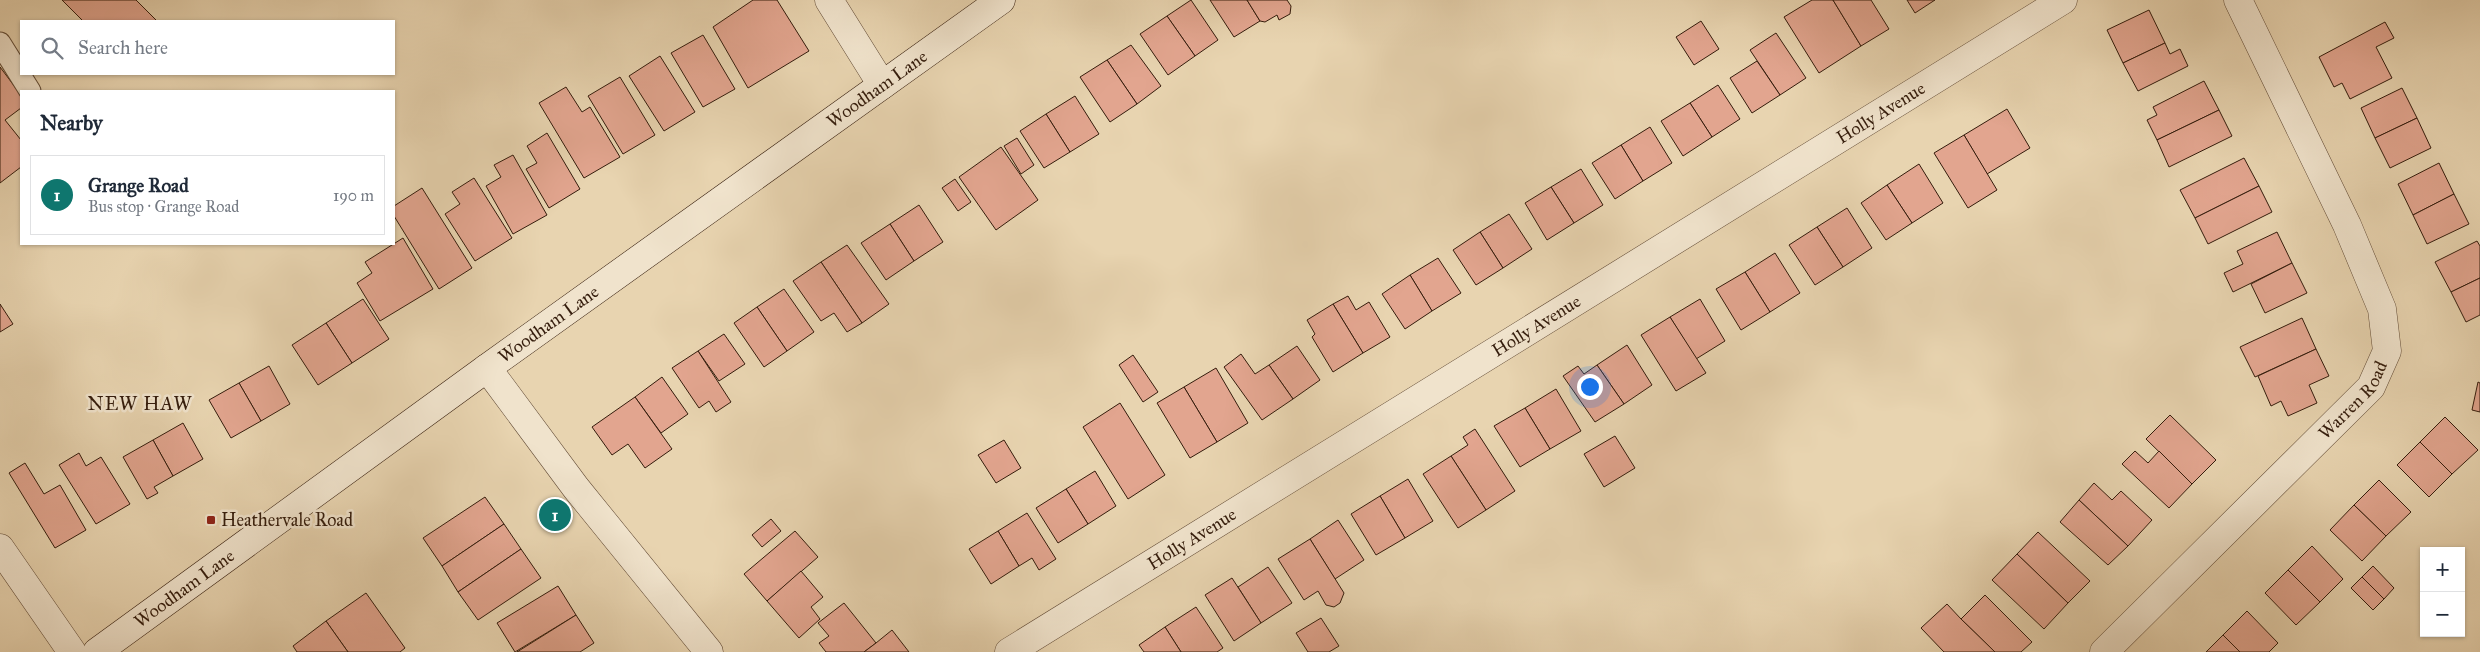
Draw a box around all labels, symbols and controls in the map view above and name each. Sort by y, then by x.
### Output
search box [20,20,395,75]
icon: search [38,34,66,62]
text: Search here [78,36,168,59]
street label: Woodham Lane [822,45,932,132]
street label: Holly Avenue [1832,77,1929,149]
text: Nearby [40,110,103,136]
text: Grange Road [88,174,189,197]
text: 1 [54,186,60,205]
text: 190 m [333,186,374,205]
text: Bus stop · Grange Road [88,197,239,216]
street label: Woodham Lane [494,281,603,367]
street label: Holly Avenue [1488,290,1585,362]
street label: Warren Road [2314,358,2392,444]
your location [1577,374,1603,400]
district label: NEW HAW [88,392,192,415]
pin: 1 [539,496,571,534]
street label: Holly Avenue [1143,503,1240,575]
place label: Heathervale Road [221,509,353,531]
marker: Heathervale Road [205,514,217,526]
street label: Woodham Lane [130,545,239,632]
map controls [2420,547,2465,637]
button: + [2420,547,2465,592]
button: − [2420,592,2465,637]

